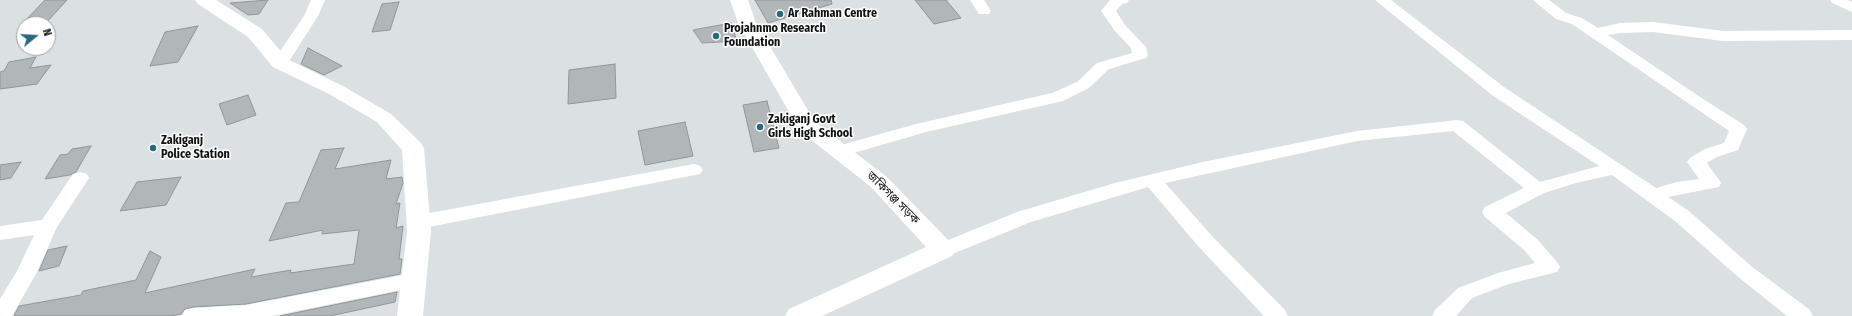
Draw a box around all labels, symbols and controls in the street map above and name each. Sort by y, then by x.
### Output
place label: Ar Rahman Centre [788,7,877,21]
marker: Ar Rahman Centre [775,9,785,19]
north arrow [16,16,56,56]
place label: Projahnmo Research Foundation [724,22,826,50]
text: N [40,27,54,38]
marker: Projahnmo Research Foundation [711,31,721,41]
place label: Zakiganj Govt Girls High School [768,113,853,141]
marker: Zakiganj Govt Girls High School [755,122,765,132]
place label: Zakiganj Police Station [161,134,230,162]
marker: Zakiganj Police Station [148,143,158,153]
street label: জকিগঞ্জ সড়ক [864,169,922,227]

